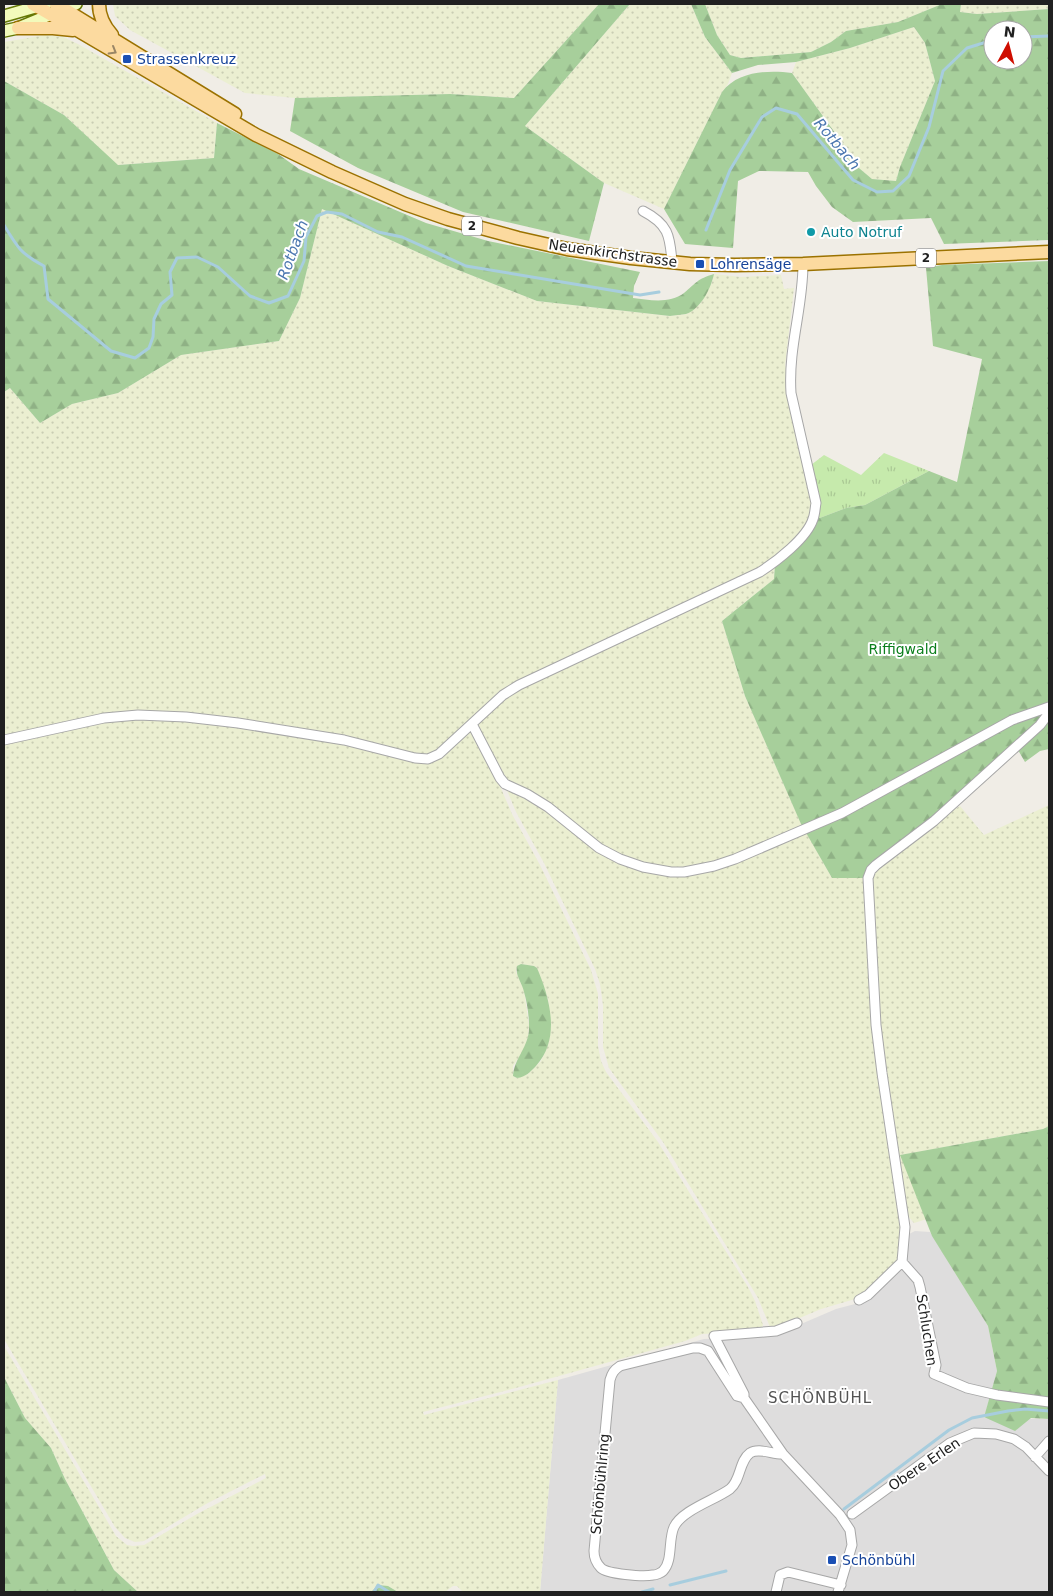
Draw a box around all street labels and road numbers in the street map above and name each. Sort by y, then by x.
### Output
road number: 2 [462,217,482,236]
street label: Neuenkirchstrasse [548,236,678,270]
road number: 2 [916,248,936,268]
street label: Schluchen [913,1293,941,1367]
street label: Schönbühlring [588,1433,612,1535]
street label: Obere Erlen [885,1434,963,1494]

